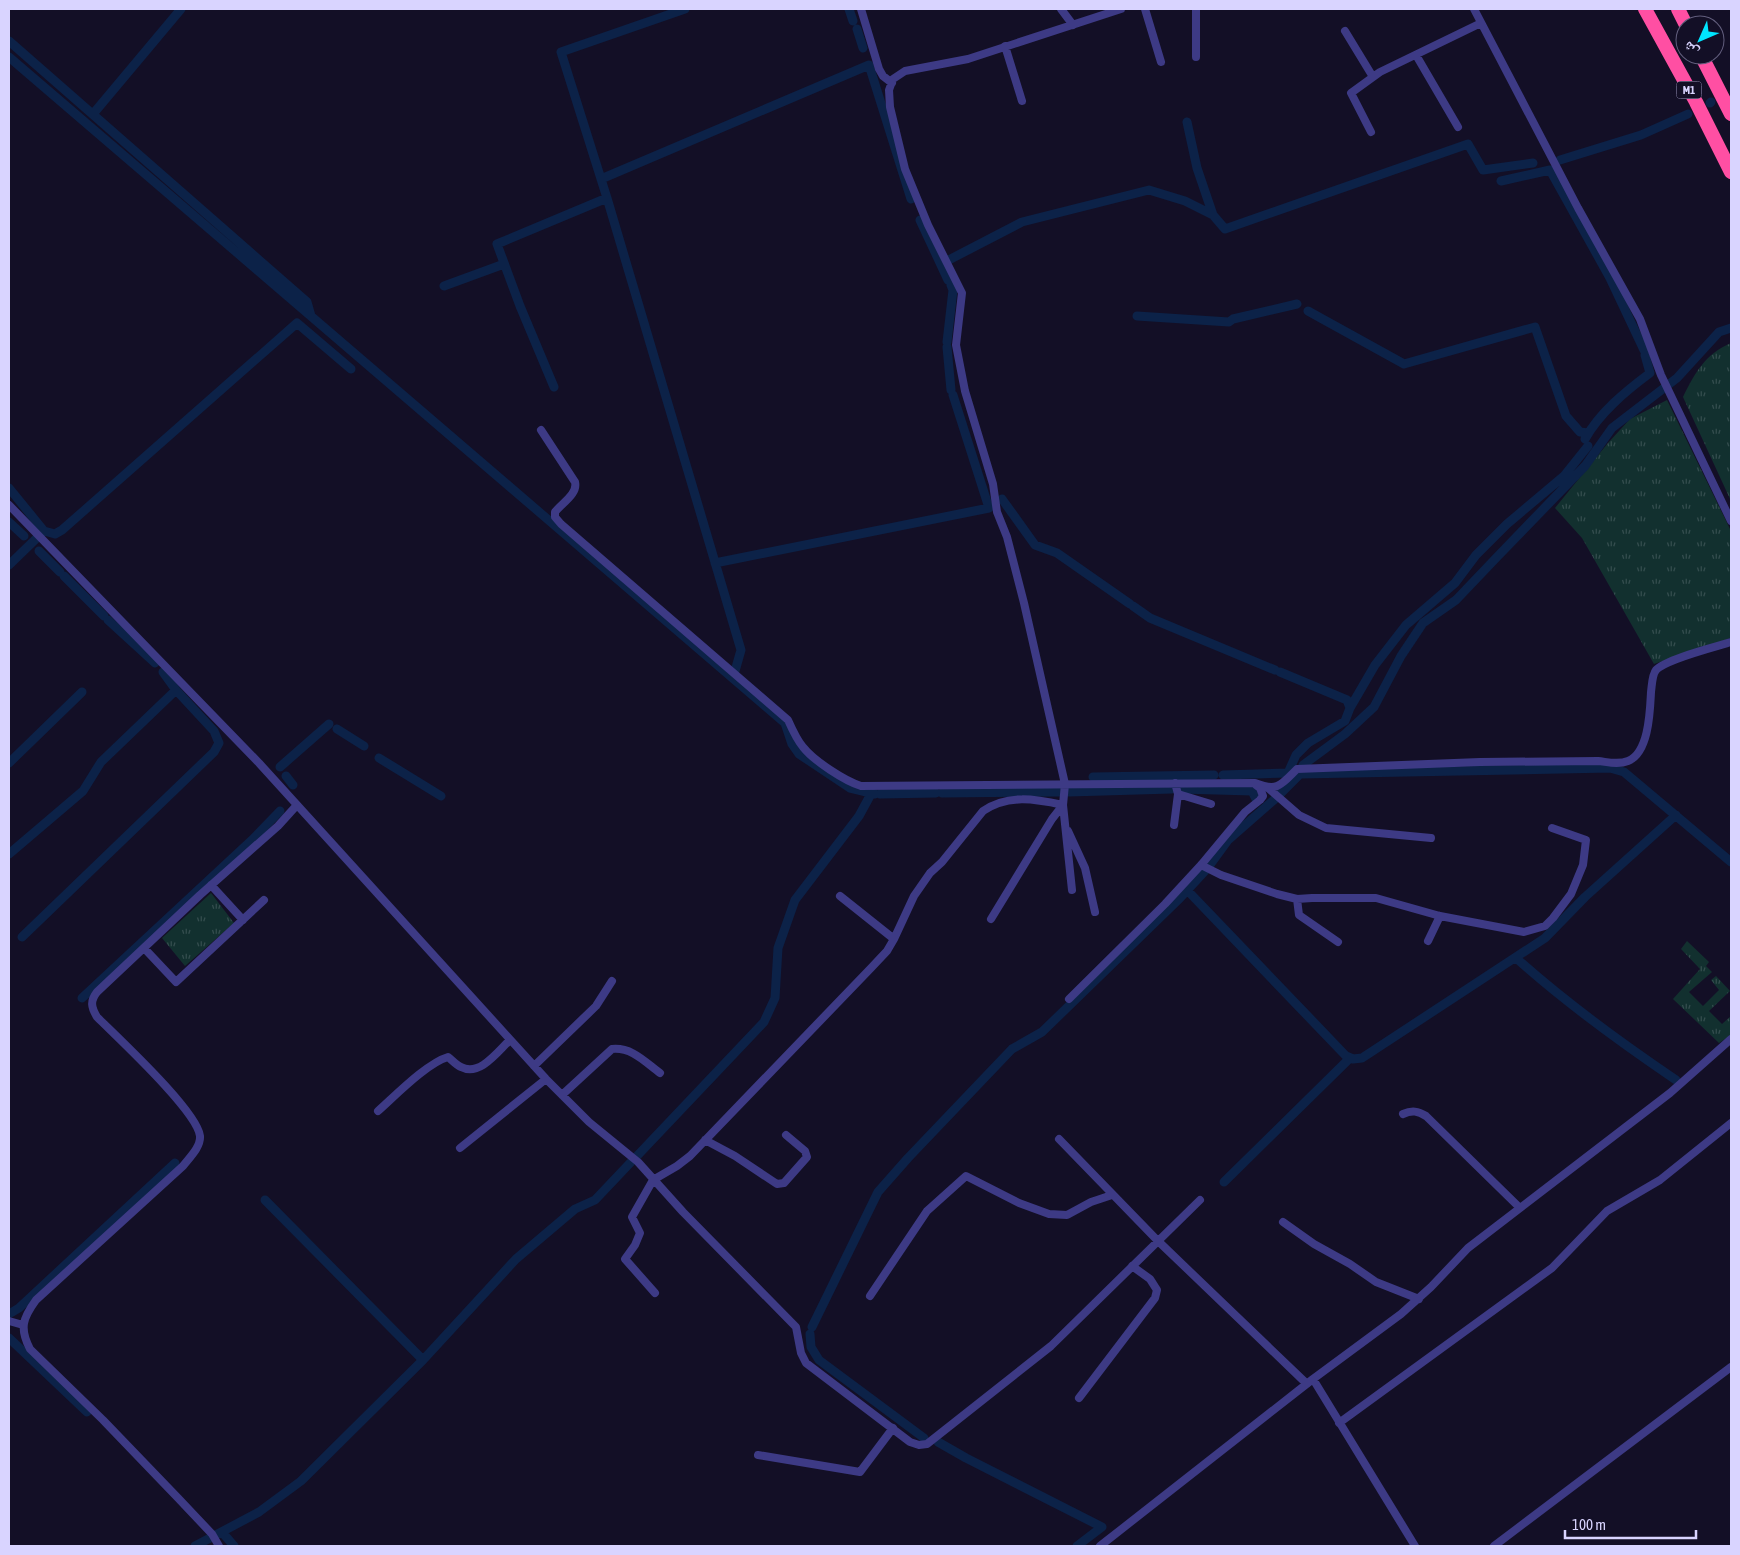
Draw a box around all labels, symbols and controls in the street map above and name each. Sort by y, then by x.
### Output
north arrow [1675,15,1725,65]
text: ش [1680,37,1702,60]
road number: M1 [1676,82,1702,98]
scale bar [1565,1508,1696,1540]
text: 100 m [1572,1516,1606,1533]

